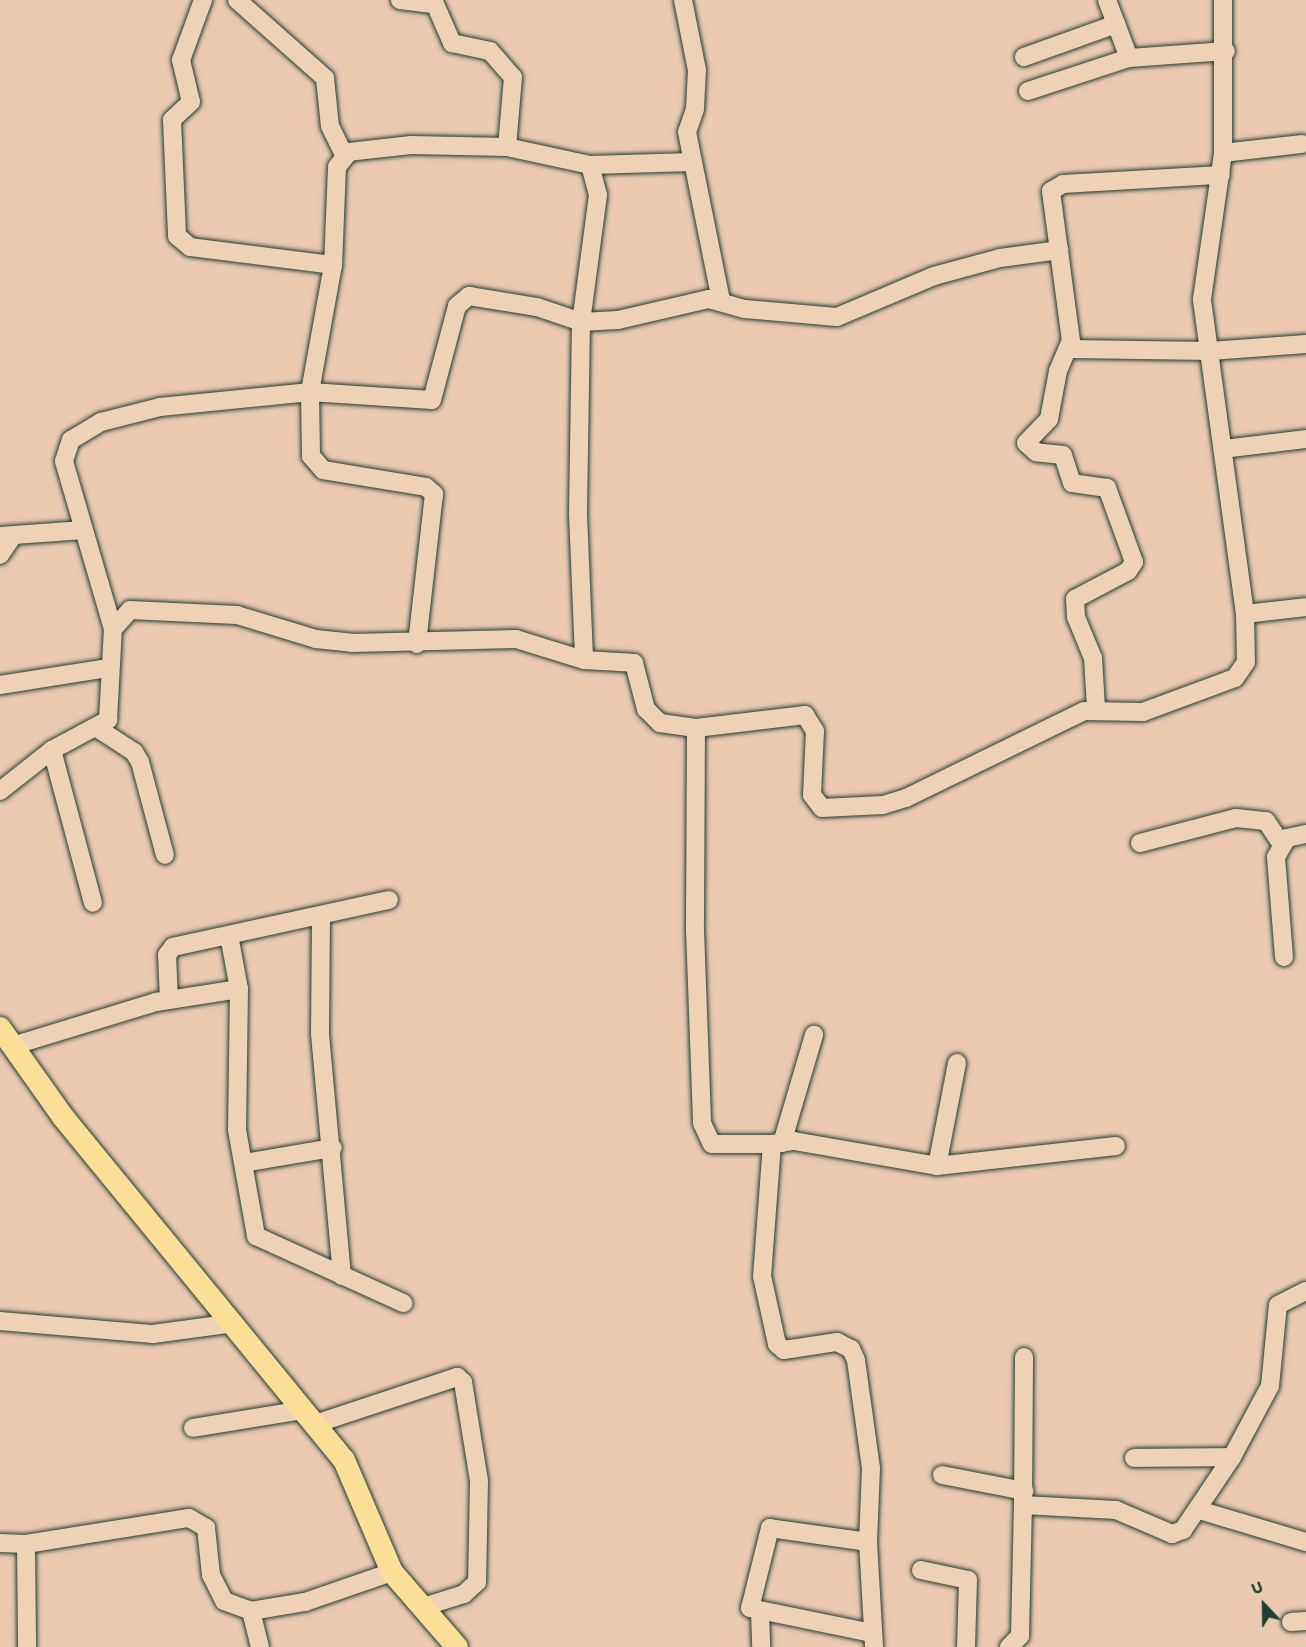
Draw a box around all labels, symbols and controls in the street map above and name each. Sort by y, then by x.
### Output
north arrow [1234,1575,1294,1635]
text: U [1248,1576,1266,1600]

